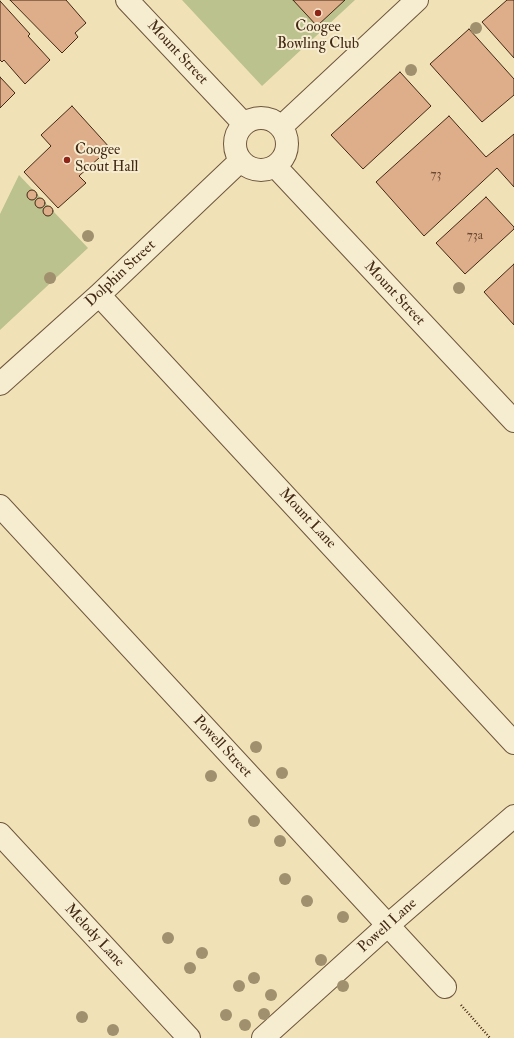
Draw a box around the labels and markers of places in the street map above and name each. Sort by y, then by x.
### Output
marker: Coogee Bowling Club [313,8,323,18]
place label: Coogee Bowling Club [277,19,359,54]
place label: Coogee Scout Hall [75,142,138,177]
marker: Coogee Scout Hall [62,155,72,165]

